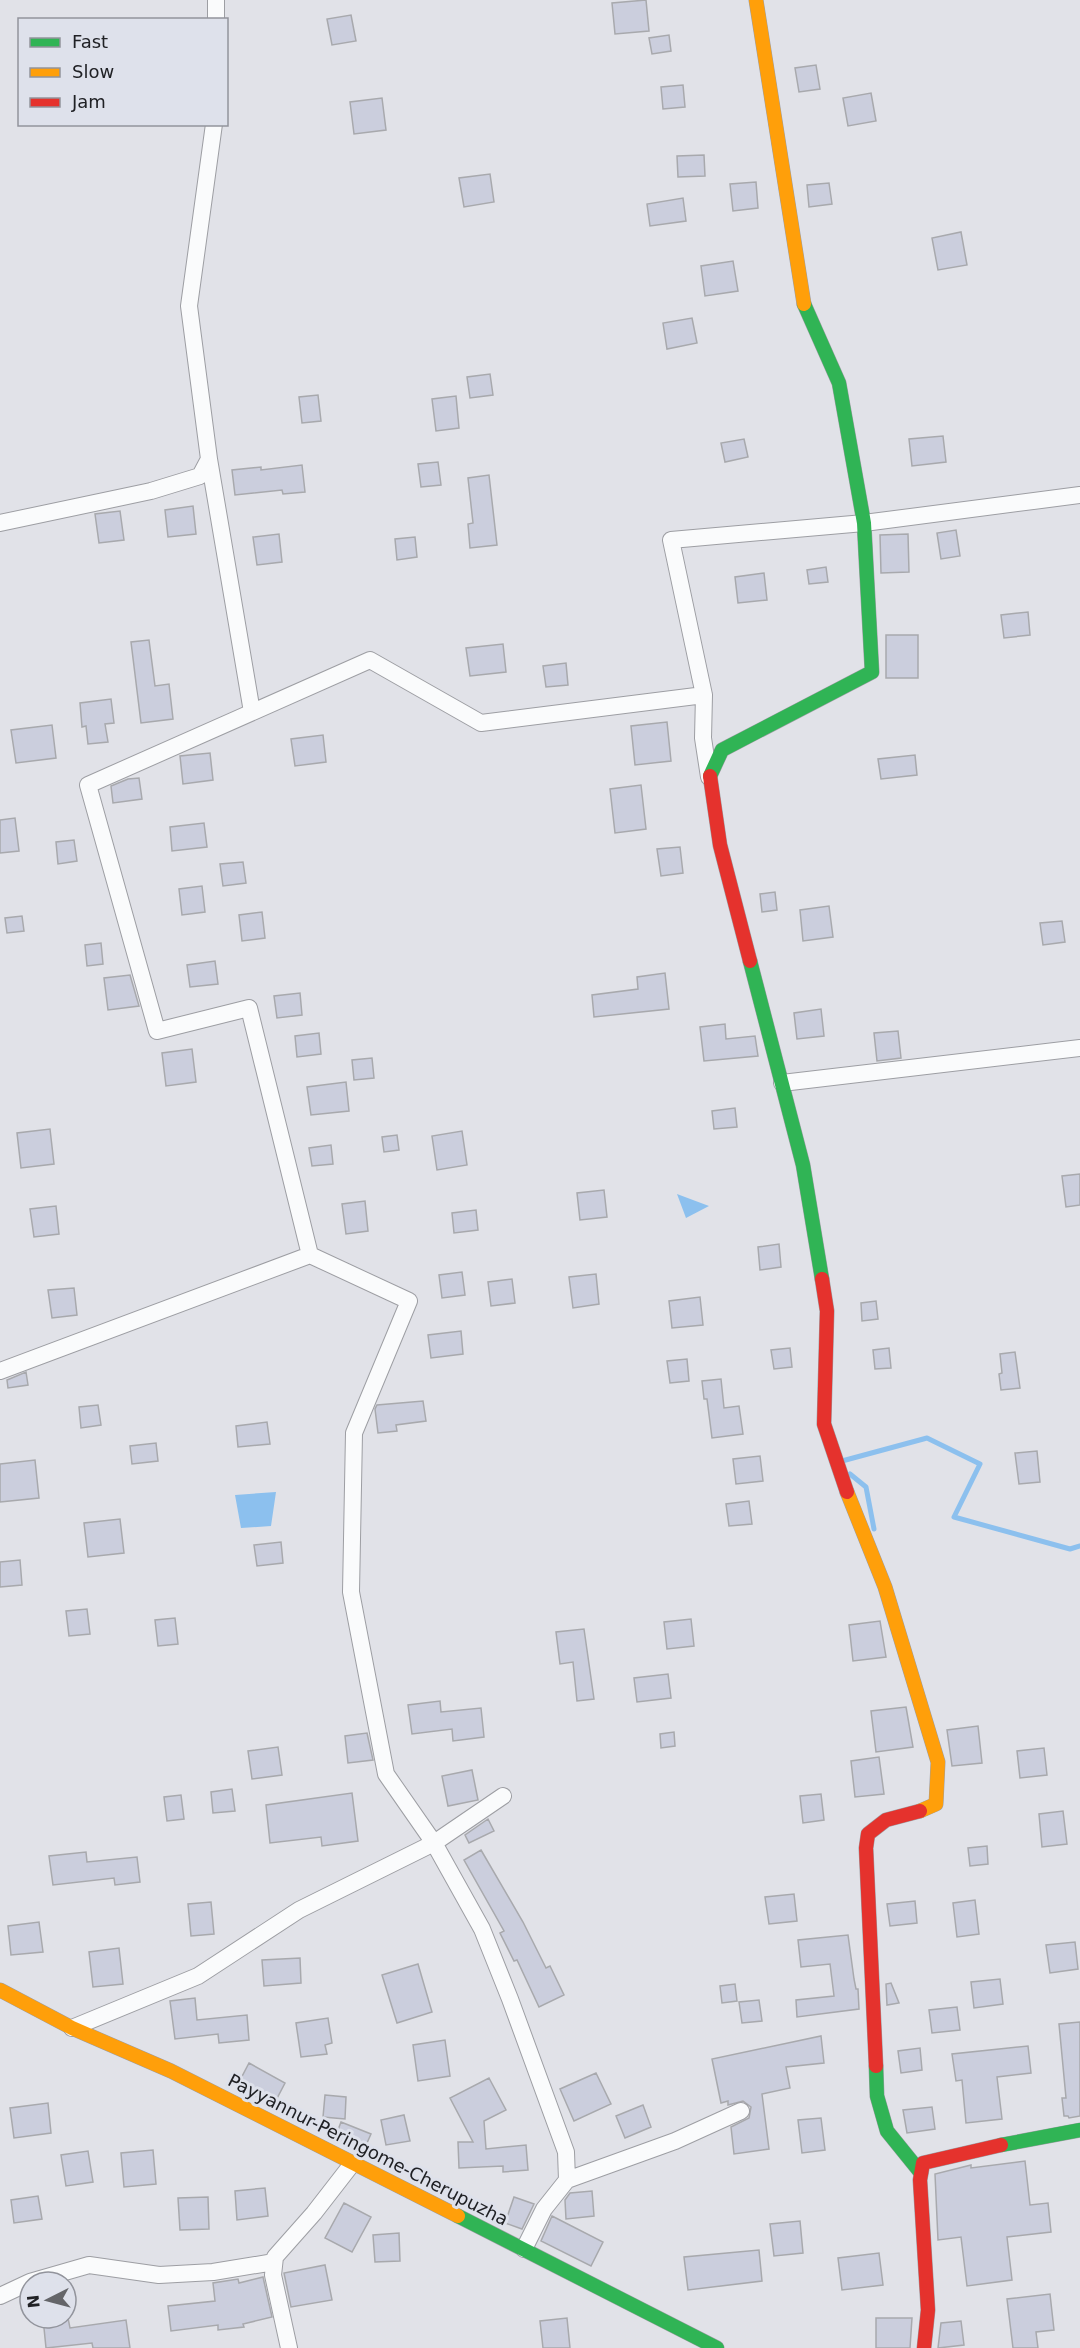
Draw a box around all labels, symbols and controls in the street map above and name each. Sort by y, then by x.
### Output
legend [18,18,228,126]
text: Fast [72,31,108,52]
text: Slow [72,61,114,82]
text: Jam [71,91,106,112]
street label: Payyannur-Peringome-Cherupuzha [225,2069,512,2230]
north arrow [18,2270,78,2330]
text: N [23,2294,44,2309]

